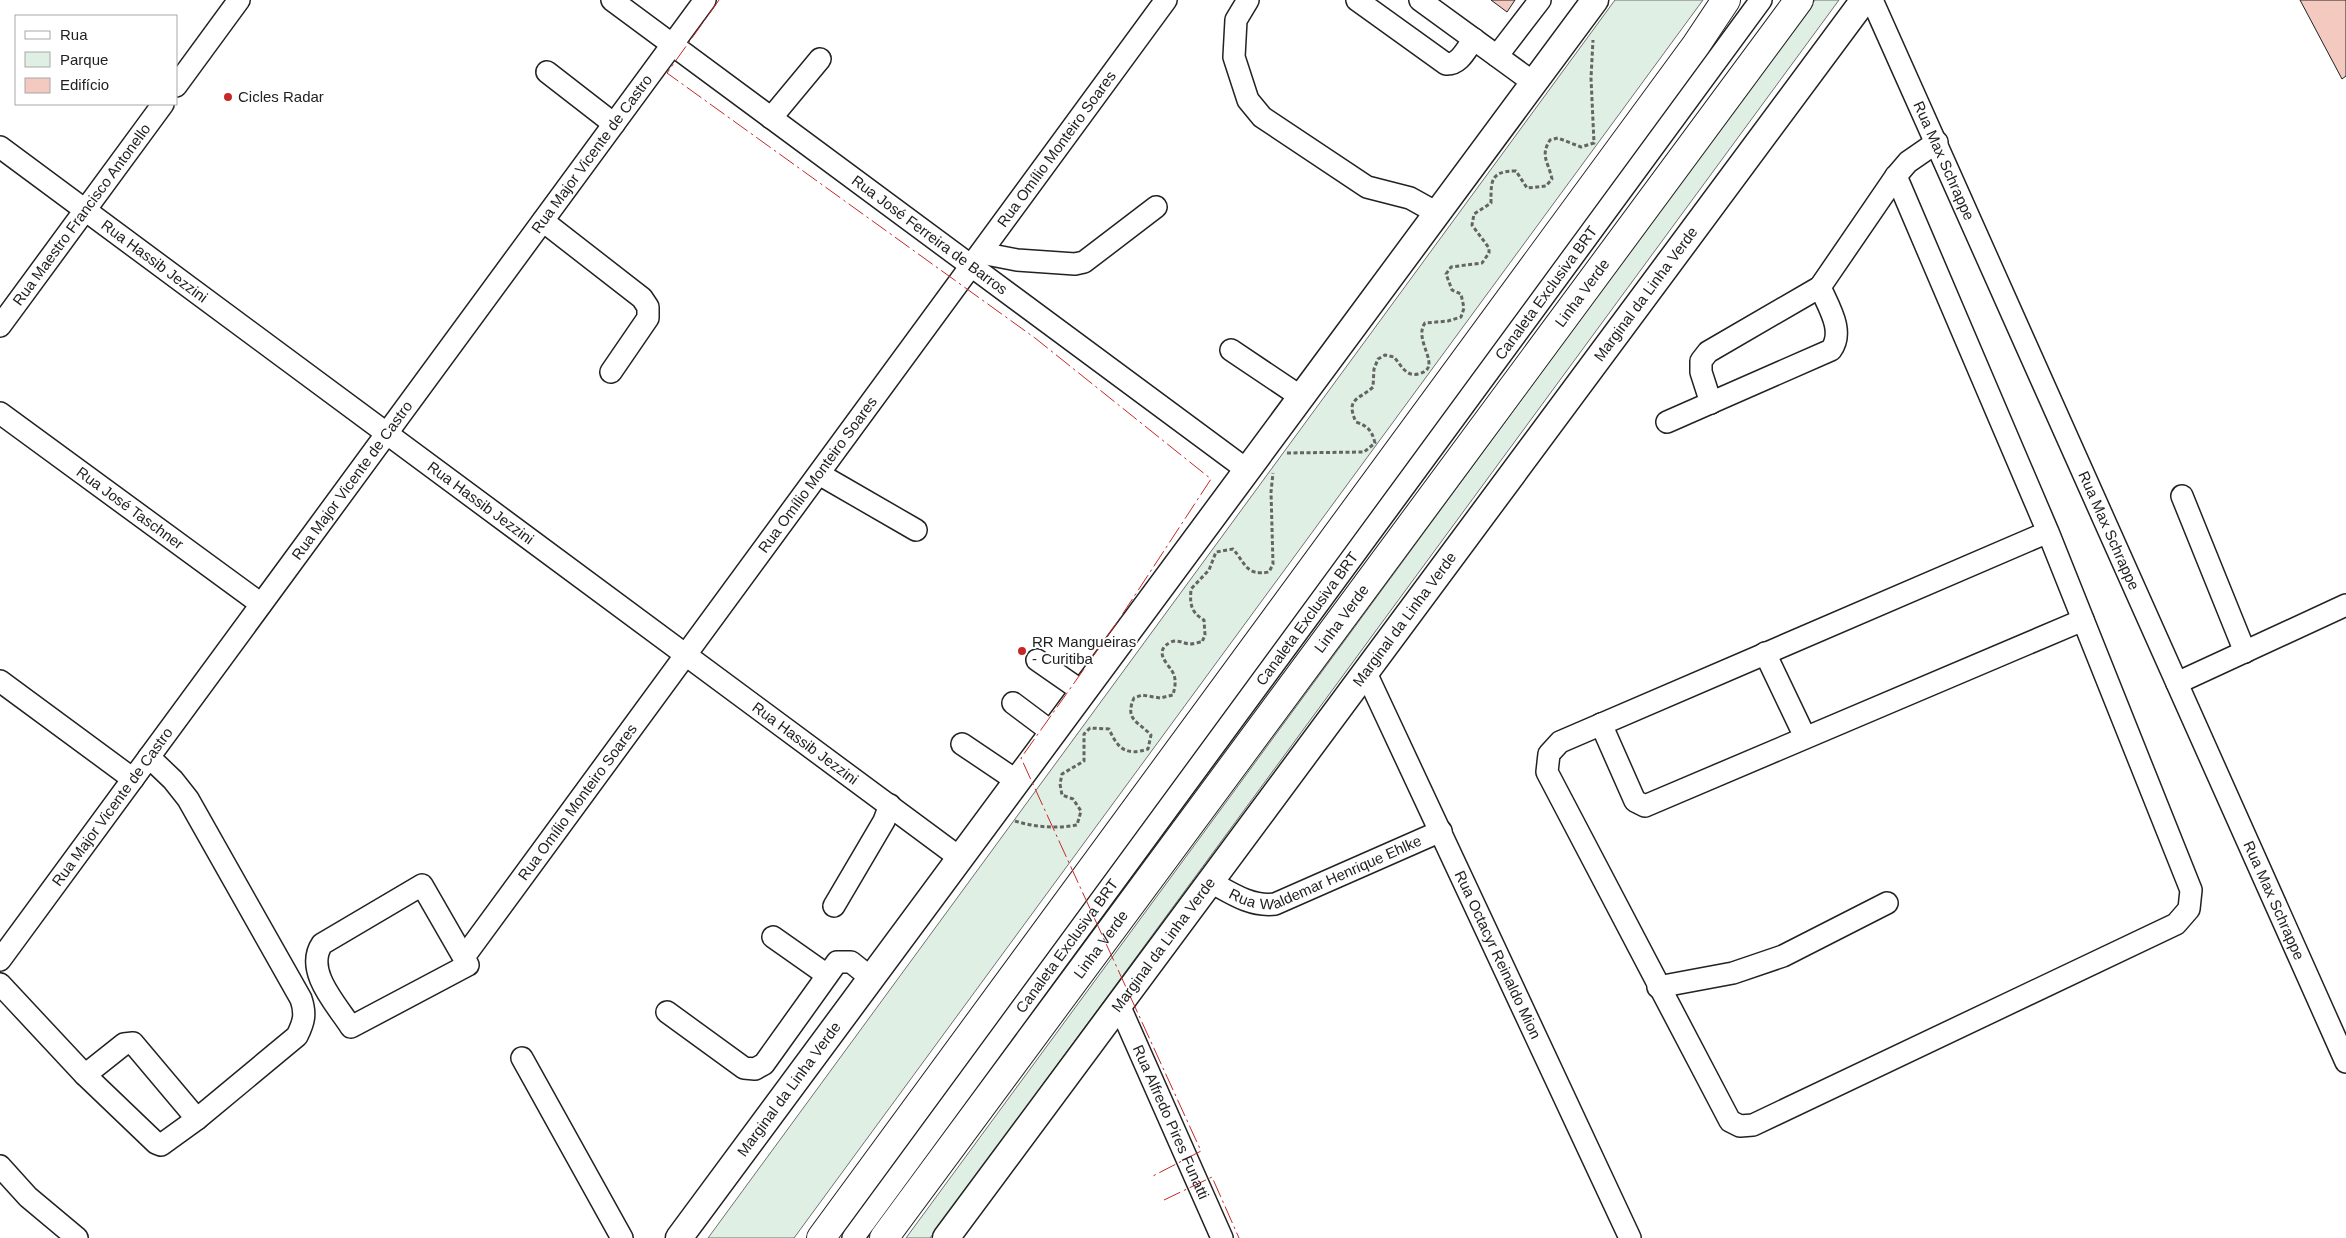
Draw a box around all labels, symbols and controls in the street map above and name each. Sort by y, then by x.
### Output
legend [15,15,178,105]
text: Rua [60,26,88,43]
text: Parque [60,51,108,68]
street label: Rua Omílio Monteiro Soares [993,67,1119,230]
street label: Rua Major Vicente de Castro [528,71,655,236]
text: Edifício [60,76,109,93]
place label: Cicles Radar [238,88,324,105]
marker: Cicles Radar [222,91,234,103]
street label: Rua Max Schrappe [1910,98,1978,223]
street label: Rua Maestro Francisco Antonello [9,120,154,309]
street label: Rua José Ferreira de Barros [849,171,1011,298]
street label: Rua Hassib Jezzini [98,216,211,306]
street label: Canaleta Exclusiva BRT [1491,222,1600,363]
street label: Marginal da Linha Verde [1590,223,1701,364]
street label: Linha Verde [1551,256,1613,330]
street label: Rua Omílio Monteiro Soares [754,393,880,556]
street label: Rua Major Vicente de Castro [288,398,416,563]
street label: Rua Hassib Jezzini [425,458,537,547]
street label: Rua José Taschner [73,463,187,552]
street label: Rua Max Schrappe [2075,468,2143,592]
street label: Canaleta Exclusiva BRT [1252,548,1361,689]
street label: Marginal da Linha Verde [1349,549,1460,690]
street label: Linha Verde [1311,581,1372,656]
place label: RR Mangueiras - Curitiba [1032,633,1136,667]
marker: RR Mangueiras - Curitiba [1016,645,1028,657]
street label: Rua Hassib Jezzini [749,698,862,788]
street label: Rua Omílio Monteiro Soares [514,721,640,883]
street label: Rua Major Vicente de Castro [48,724,176,889]
street label: Rua Waldemar Henrique Ehlke [1226,832,1424,913]
street label: Rua Max Schrappe [2240,838,2308,962]
street label: Rua Octacyr Reinaldo Mion [1452,868,1545,1041]
street label: Marginal da Linha Verde [1108,874,1218,1015]
street label: Canaleta Exclusiva BRT [1012,876,1121,1016]
street label: Linha Verde [1070,907,1131,981]
street label: Marginal da Linha Verde [733,1019,844,1159]
street label: Rua Alfredo Pires Funatti [1130,1042,1213,1202]

